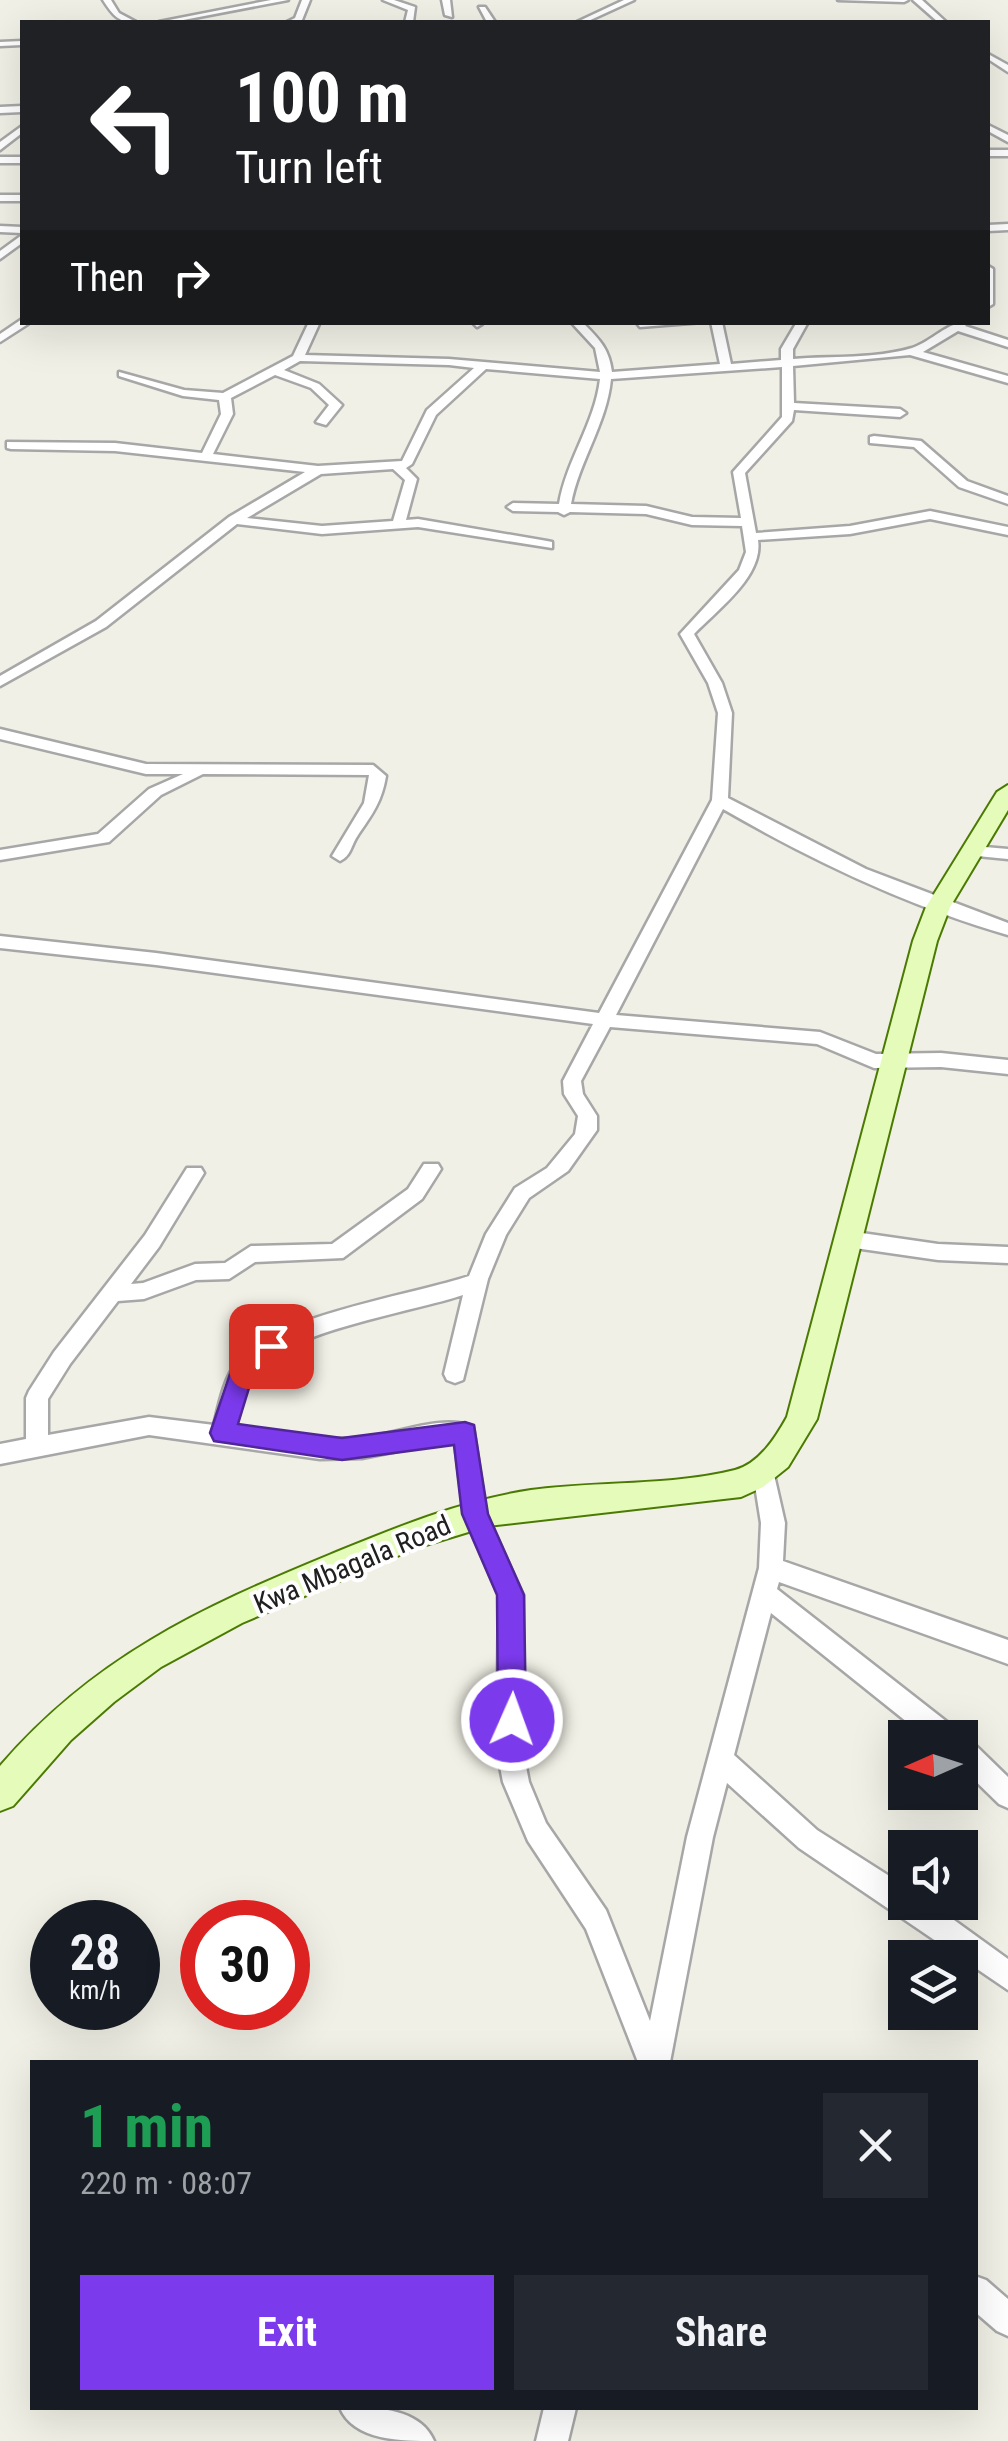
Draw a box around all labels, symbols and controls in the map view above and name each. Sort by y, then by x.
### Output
text: 100 m [235,57,409,139]
icon: left [70,60,200,190]
text: Turn left [235,141,383,194]
icon: right [164,250,219,305]
text: Then [70,256,144,300]
pin [229,1304,314,1389]
icon: arrive [244,1319,299,1374]
street label: Kwa Mbagala Road [249,1508,456,1621]
position arrow [460,1668,564,1772]
north arrow [888,1720,978,1810]
map controls [888,1720,978,2030]
button: sound [888,1830,978,1920]
speed limit sign: 30 [180,1900,310,2030]
text: 28 [70,1924,120,1982]
button: layers [888,1940,978,2030]
text: km/h [69,1976,121,2005]
text: 1 min [80,2091,213,2162]
button: close [823,2093,928,2198]
text: 220 m · 08:07 [80,2164,252,2202]
button: Exit [80,2275,494,2390]
button: Share [514,2275,928,2390]

